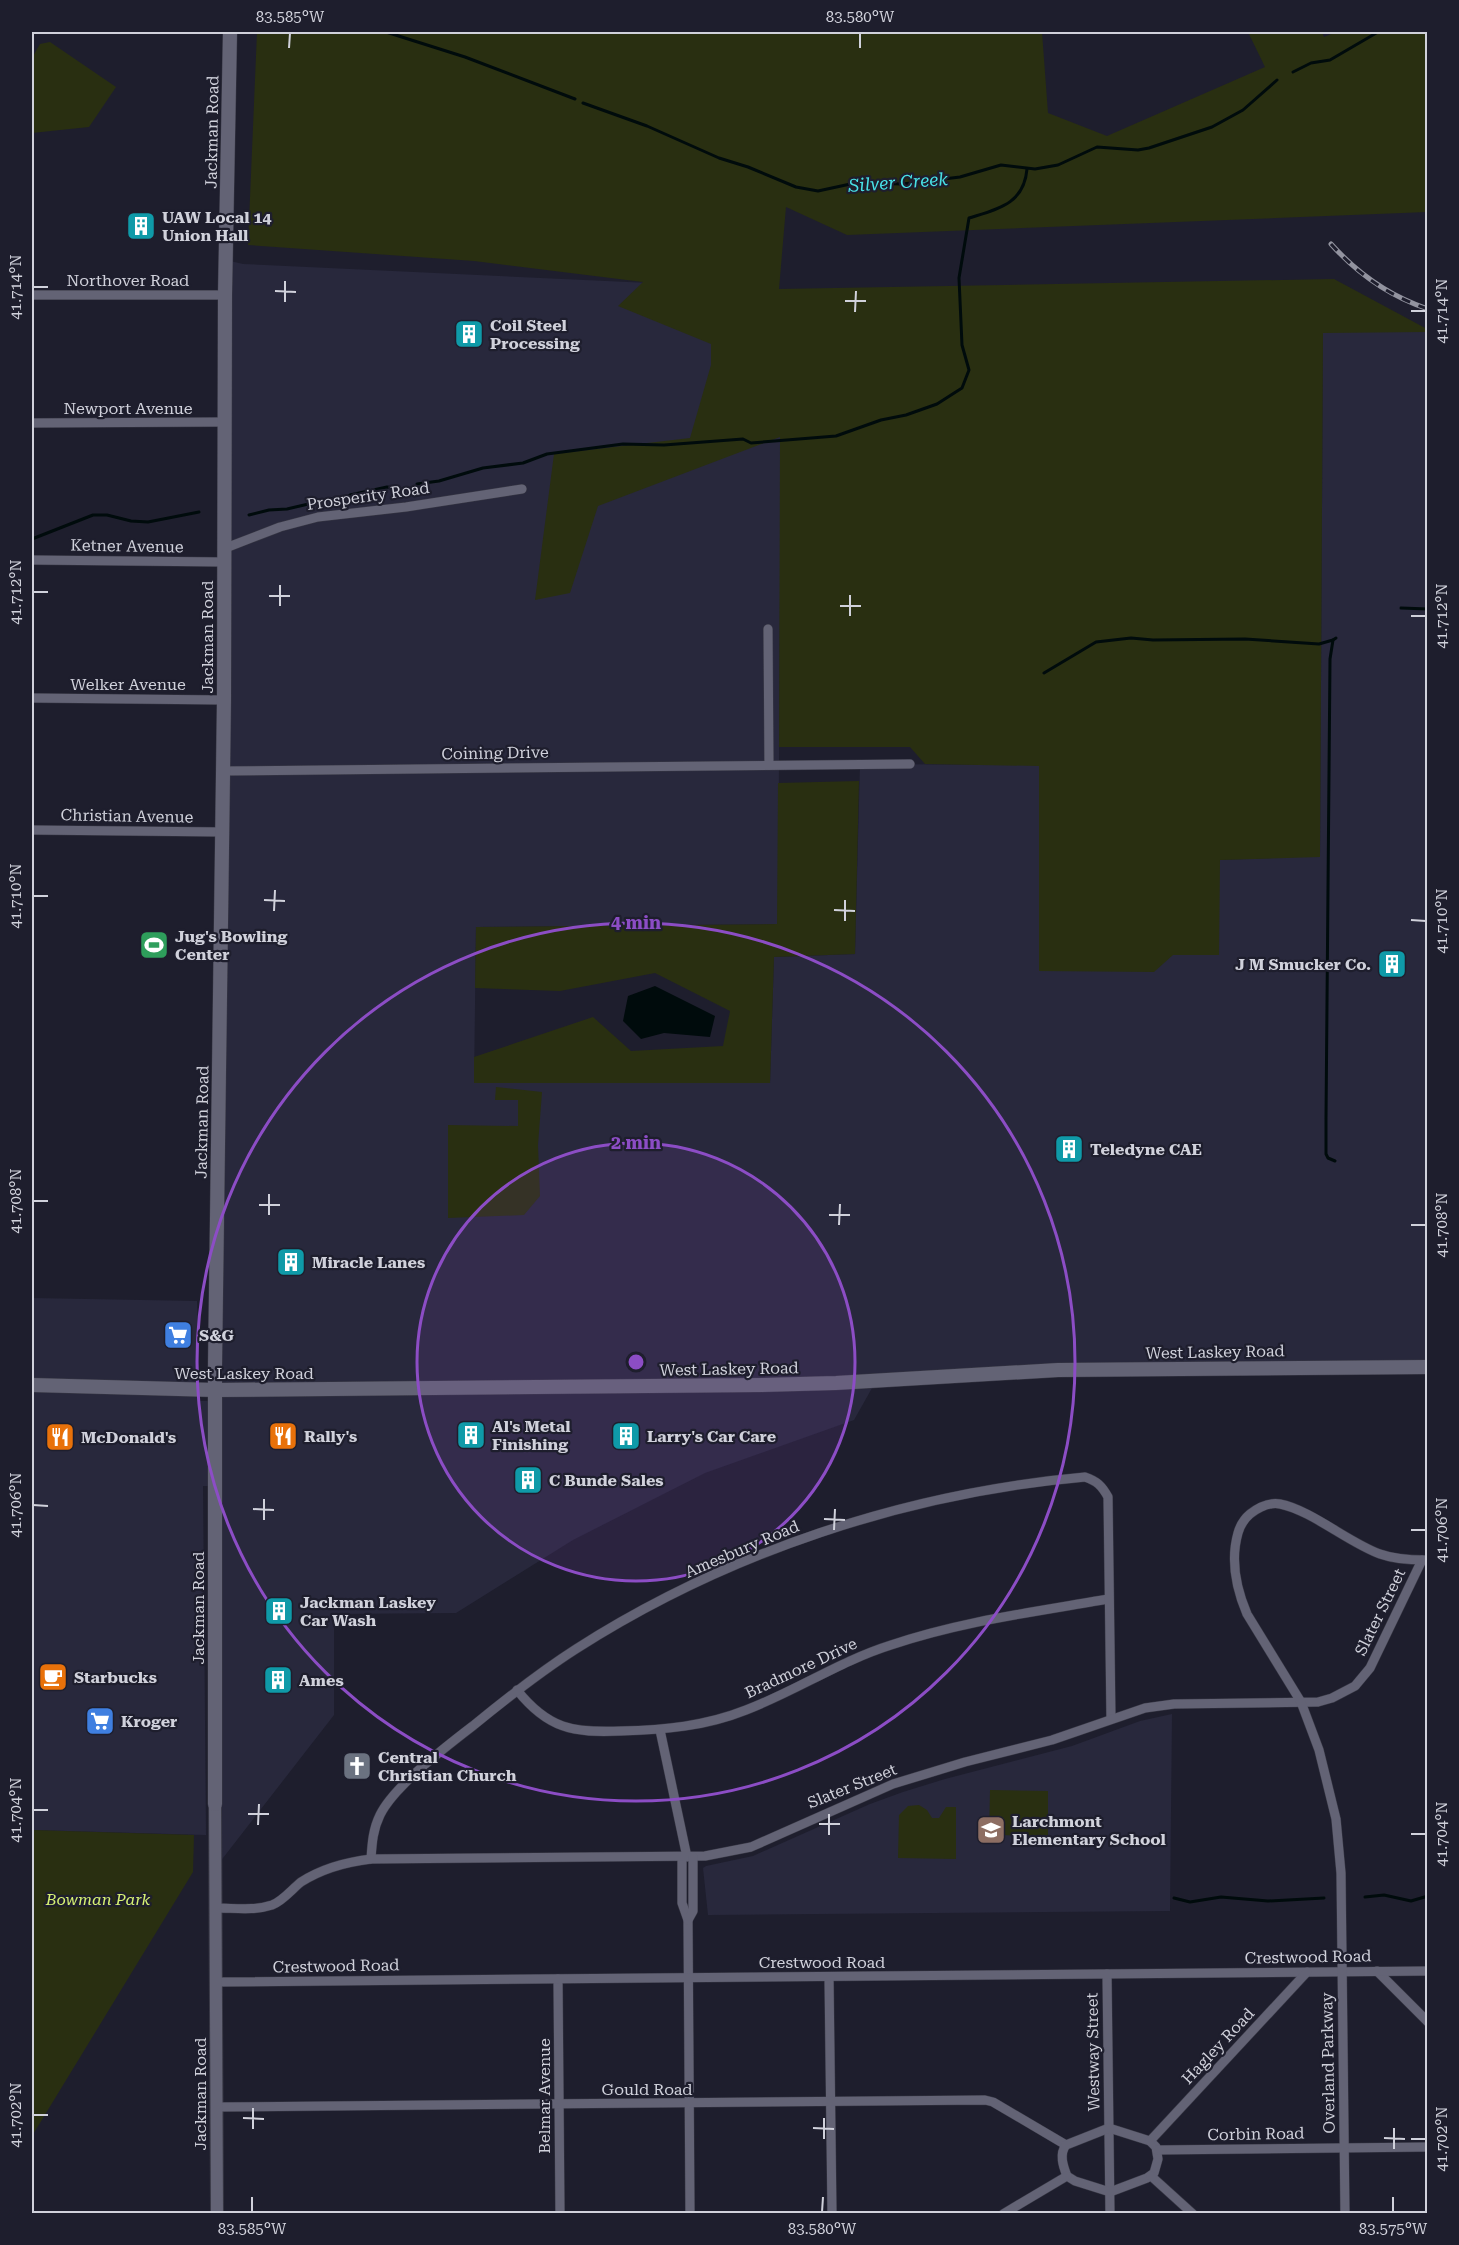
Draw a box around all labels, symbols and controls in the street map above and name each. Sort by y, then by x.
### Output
text: 83.585°W [256,8,325,26]
text: 83.580°W [826,8,895,26]
street label: Jackman Road [202,75,222,189]
water label: Silver Creek [846,168,949,196]
place label: UAW Local 14 Union Hall [162,208,271,245]
building icon: UAW Local 14 Union Hall [125,210,157,242]
text: 41.714°N [7,254,25,320]
street label: Northover Road [67,271,189,290]
text: 41.714°N [1433,278,1451,344]
place label: Coil Steel Processing [490,316,580,353]
building icon: Coil Steel Processing [453,318,485,350]
street label: Newport Avenue [63,399,193,418]
street label: Prosperity Road [305,478,431,514]
street label: Ketner Avenue [70,536,184,556]
text: 41.712°N [7,559,25,625]
street label: Jackman Road [198,580,217,694]
text: 41.712°N [1433,583,1451,649]
street label: Welker Avenue [70,675,186,694]
street label: Coining Drive [441,743,549,763]
street label: Christian Avenue [61,805,194,827]
text: 41.710°N [7,863,25,929]
text: 41.710°N [1433,888,1451,954]
text: 4 min [611,912,661,933]
place label: Jug's Bowling Center [175,927,287,964]
sports icon: Jug's Bowling Center [138,929,170,961]
building icon: J M Smucker Co. [1376,948,1408,980]
place label: J M Smucker Co. [1235,955,1371,974]
street label: Jackman Road [192,1065,212,1179]
text: 2 min [611,1132,661,1153]
building icon: Teledyne CAE [1053,1133,1085,1165]
place label: Teledyne CAE [1090,1140,1202,1159]
text: 41.708°N [7,1168,25,1234]
text: 41.708°N [1433,1192,1451,1258]
building icon: Miracle Lanes [275,1246,307,1278]
place label: Miracle Lanes [312,1253,425,1272]
supermarket icon: S&G [162,1319,194,1351]
place label: S&G [199,1326,234,1345]
street label: West Laskey Road [1145,1341,1285,1363]
centre of rings [626,1352,646,1372]
street label: West Laskey Road [659,1358,799,1380]
street label: West Laskey Road [174,1364,314,1383]
place label: Al's Metal Finishing [492,1417,571,1454]
building icon: Al's Metal Finishing [455,1419,487,1451]
restaurant icon: Rally's [267,1420,299,1452]
building icon: Larry's Car Care [610,1420,642,1452]
restaurant icon: McDonald's [44,1421,76,1453]
place label: Rally's [304,1427,357,1446]
place label: Larry's Car Care [647,1427,776,1446]
place label: McDonald's [81,1428,176,1447]
building icon: C Bunde Sales [512,1464,544,1496]
place label: C Bunde Sales [549,1471,664,1490]
text: 41.706°N [7,1472,25,1538]
text: 41.706°N [1433,1497,1451,1563]
street label: Amesbury Road [682,1516,802,1582]
street label: Jackman Road [189,1551,208,1665]
street label: Slater Street [1351,1565,1409,1659]
place label: Jackman Laskey Car Wash [300,1593,436,1630]
building icon: Jackman Laskey Car Wash [263,1595,295,1627]
street label: Bradmore Drive [742,1634,860,1702]
cafe icon: Starbucks [37,1661,69,1693]
building icon: Ames [262,1664,294,1696]
place label: Starbucks [74,1668,157,1687]
place label: Ames [299,1671,344,1690]
supermarket icon: Kroger [84,1705,116,1737]
place label: Kroger [121,1712,177,1731]
place label: Central Christian Church [378,1748,517,1785]
church icon: Central Christian Church [341,1750,373,1782]
street label: Slater Street [805,1759,899,1813]
text: 41.704°N [7,1777,25,1843]
text: 41.704°N [1433,1801,1451,1867]
place label: Larchmont Elementary School [1012,1812,1167,1849]
school or university icon: Larchmont Elementary School [975,1814,1007,1846]
park label: Bowman Park [45,1890,151,1909]
street label: Crestwood Road [1245,1946,1371,1968]
street label: Crestwood Road [759,1953,885,1972]
street label: Crestwood Road [273,1955,399,1977]
street label: Westway Street [1082,1992,1104,2112]
street label: Overland Parkway [1317,1992,1339,2134]
street label: Hagley Road [1178,2004,1258,2088]
street label: Jackman Road [191,2037,210,2151]
street label: Belmar Avenue [535,2038,554,2154]
street label: Gould Road [601,2080,693,2099]
text: 41.702°N [7,2082,25,2148]
text: 41.702°N [1433,2106,1451,2172]
street label: Corbin Road [1207,2124,1305,2144]
text: 83.585°W [218,2220,287,2238]
text: 83.580°W [788,2220,857,2238]
text: 83.575°W [1359,2220,1428,2238]

